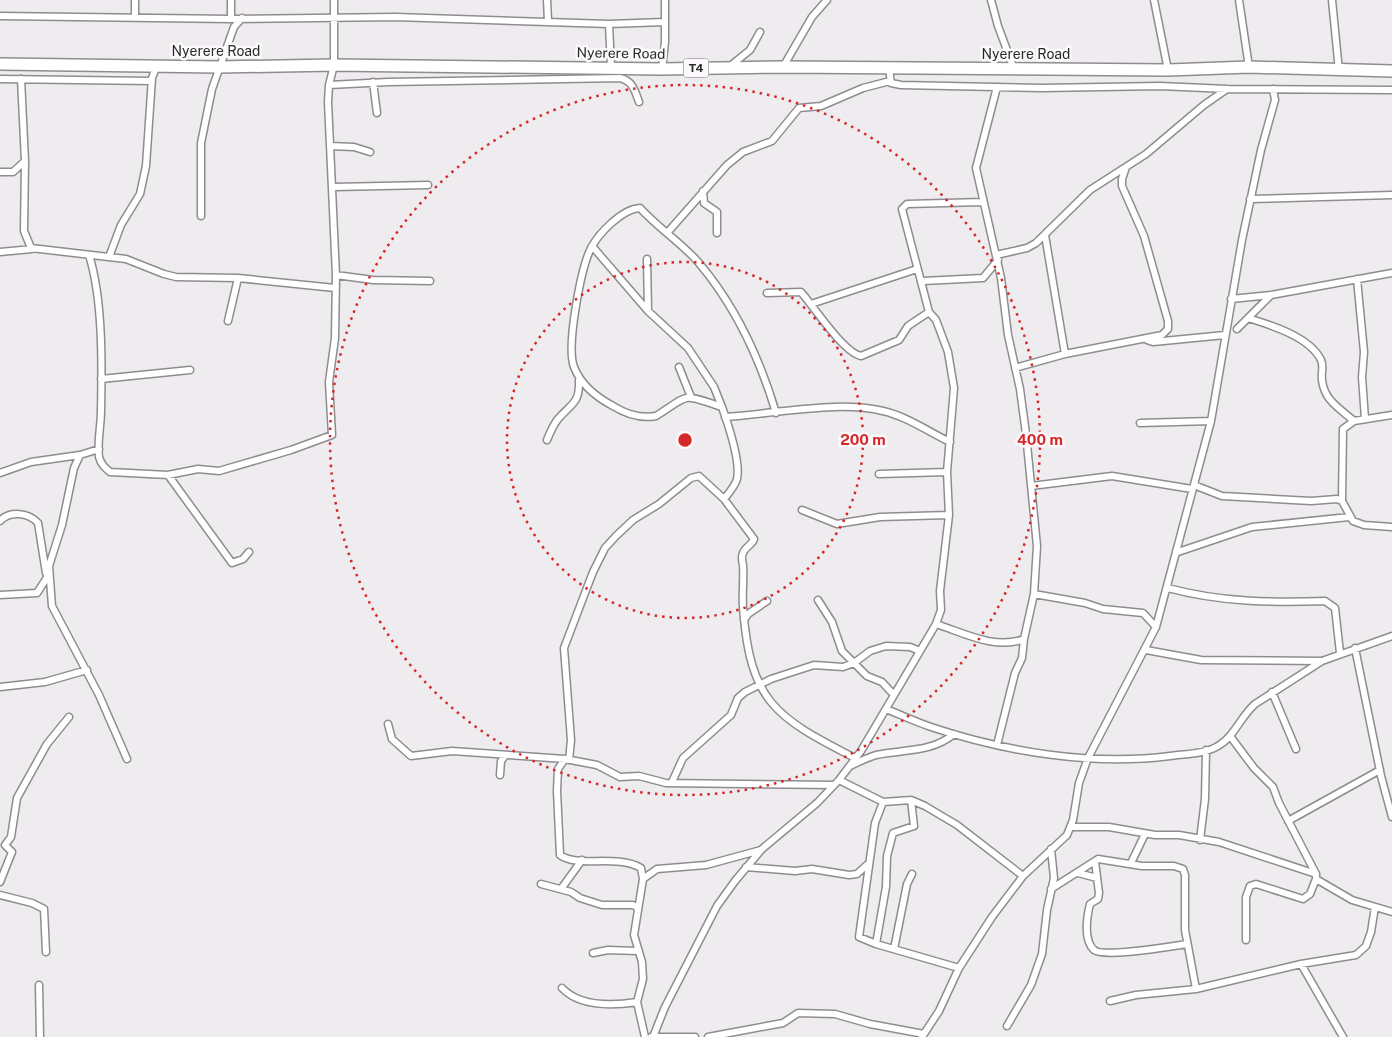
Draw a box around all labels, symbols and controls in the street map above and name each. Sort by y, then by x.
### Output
street label: Nyerere Road [172,43,260,59]
street label: Nyerere Road [576,44,666,62]
street label: Nyerere Road [982,46,1070,62]
road number: T4 [684,58,708,78]
centre of rings [676,431,694,449]
text: 200 m [840,431,886,448]
text: 400 m [1017,431,1063,448]

